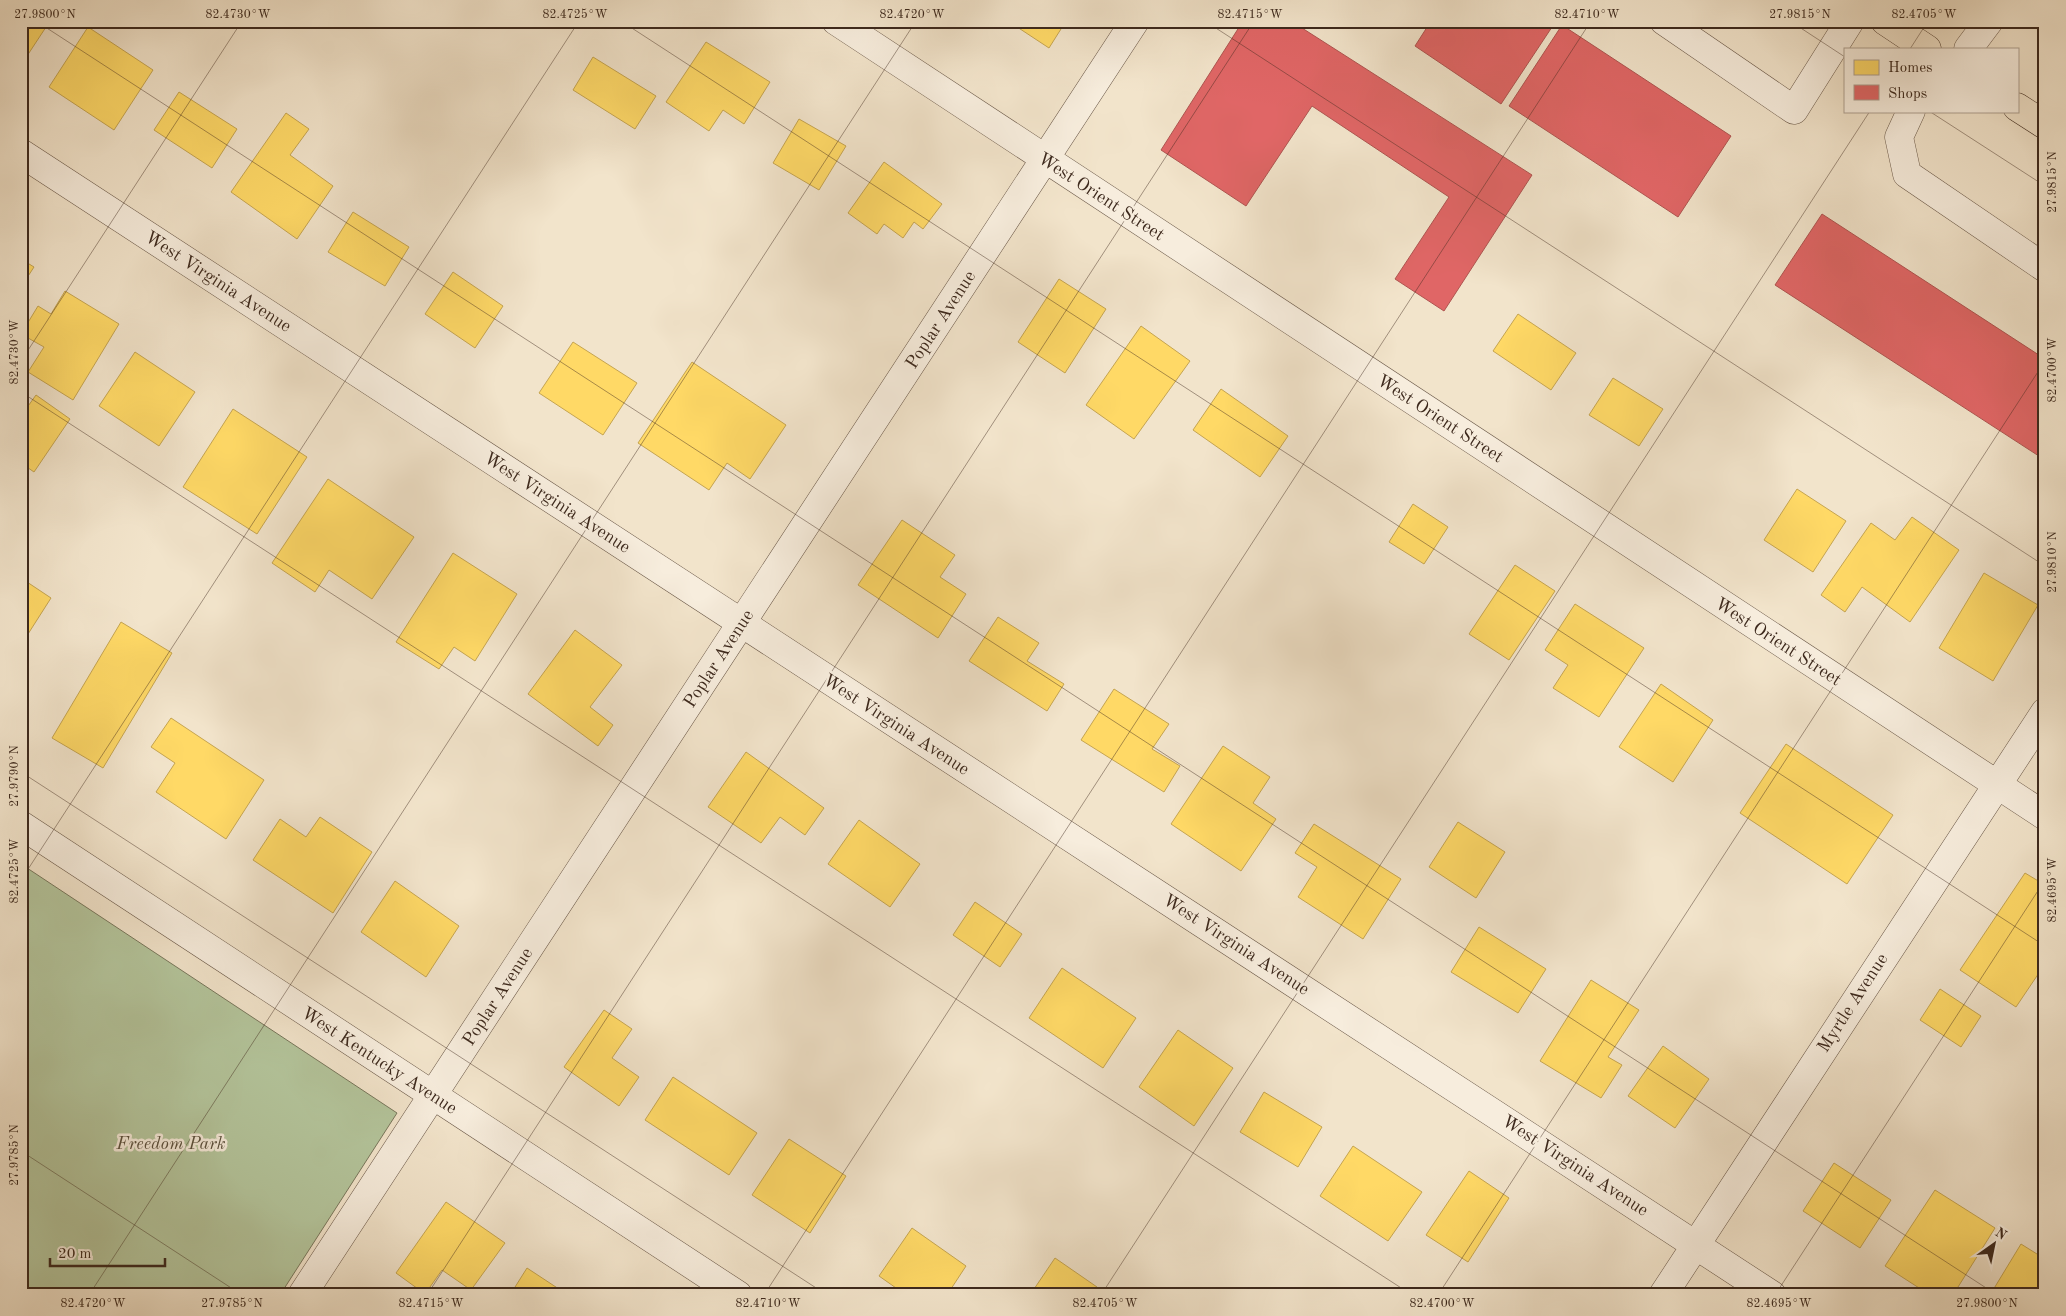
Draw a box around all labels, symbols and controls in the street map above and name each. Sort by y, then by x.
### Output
text: 82.4725°W [543,8,608,21]
text: 82.4715°W [1218,8,1283,21]
text: 27.9815°N [1769,8,1831,21]
text: 82.4705°W [1892,8,1957,21]
text: 27.9800°N [14,9,76,21]
text: 82.4730°W [206,9,271,21]
text: 82.4720°W [880,9,945,21]
text: 82.4710°W [1555,9,1620,21]
legend [1844,48,2018,112]
text: Homes [1888,61,1933,76]
text: Shops [1888,87,1927,102]
street label: West Orient Street [1035,149,1167,245]
text: 27.9815°N [2046,151,2059,213]
street label: West Virginia Avenue [142,228,294,336]
street label: Poplar Avenue [903,268,979,372]
text: 82.4730°W [9,319,21,384]
text: 82.4700°W [2047,337,2059,402]
street label: West Orient Street [1374,371,1506,467]
street label: West Virginia Avenue [481,449,633,557]
text: 27.9810°N [2047,531,2059,593]
street label: West Orient Street [1712,594,1844,690]
street label: Poplar Avenue [681,607,757,711]
street label: West Virginia Avenue [820,671,972,779]
text: 27.9790°N [9,745,21,807]
text: 82.4725°W [8,838,21,903]
text: 82.4695°W [2046,857,2059,922]
street label: West Virginia Avenue [1160,891,1312,999]
street label: Poplar Avenue [460,945,536,1049]
street label: Myrtle Avenue [1815,950,1891,1056]
street label: West Kentucky Avenue [298,1004,460,1118]
street label: West Virginia Avenue [1499,1112,1651,1220]
text: 27.9785°N [8,1124,21,1186]
park label: Freedom Park [115,1135,226,1153]
north arrow [1968,1218,2018,1268]
text: N [1992,1225,2009,1243]
scale bar [50,1236,165,1268]
text: 20 m [58,1247,92,1262]
text: 27.9785°N [201,1297,263,1310]
text: 82.4715°W [399,1297,464,1310]
text: 82.4705°W [1073,1297,1138,1310]
text: 82.4695°W [1747,1297,1812,1310]
text: 82.4720°W [61,1298,126,1310]
text: 82.4710°W [736,1298,801,1310]
text: 82.4700°W [1410,1298,1475,1310]
text: 27.9800°N [1956,1298,2018,1310]

